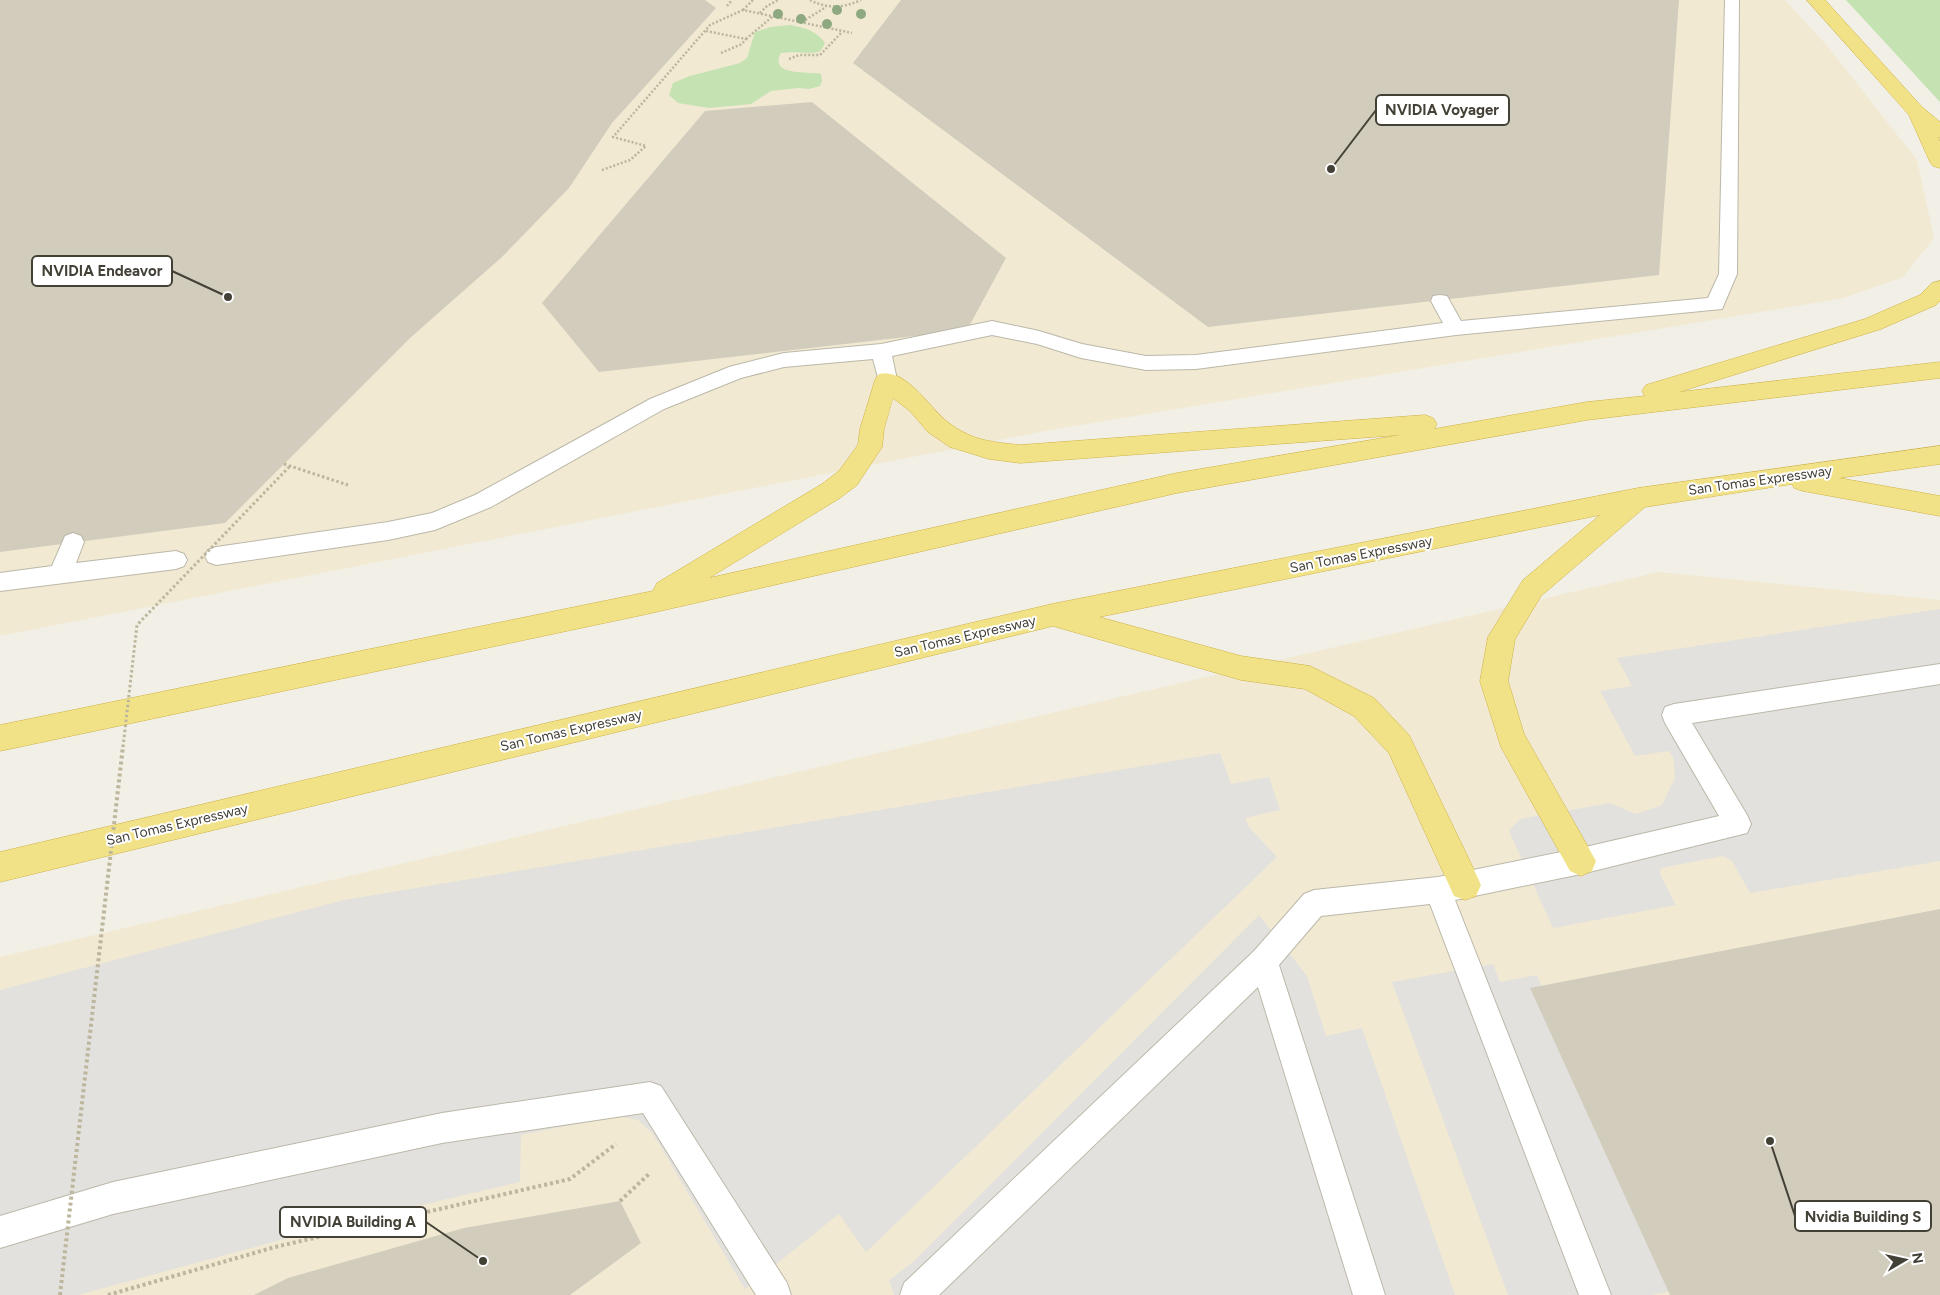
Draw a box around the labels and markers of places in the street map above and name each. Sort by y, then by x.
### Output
callout: NVIDIA Voyager [1376,95,1509,125]
callout: NVIDIA Endeavor [32,256,172,286]
callout: Nvidia Building S [1795,1201,1931,1231]
callout: NVIDIA Building A [280,1207,426,1237]

